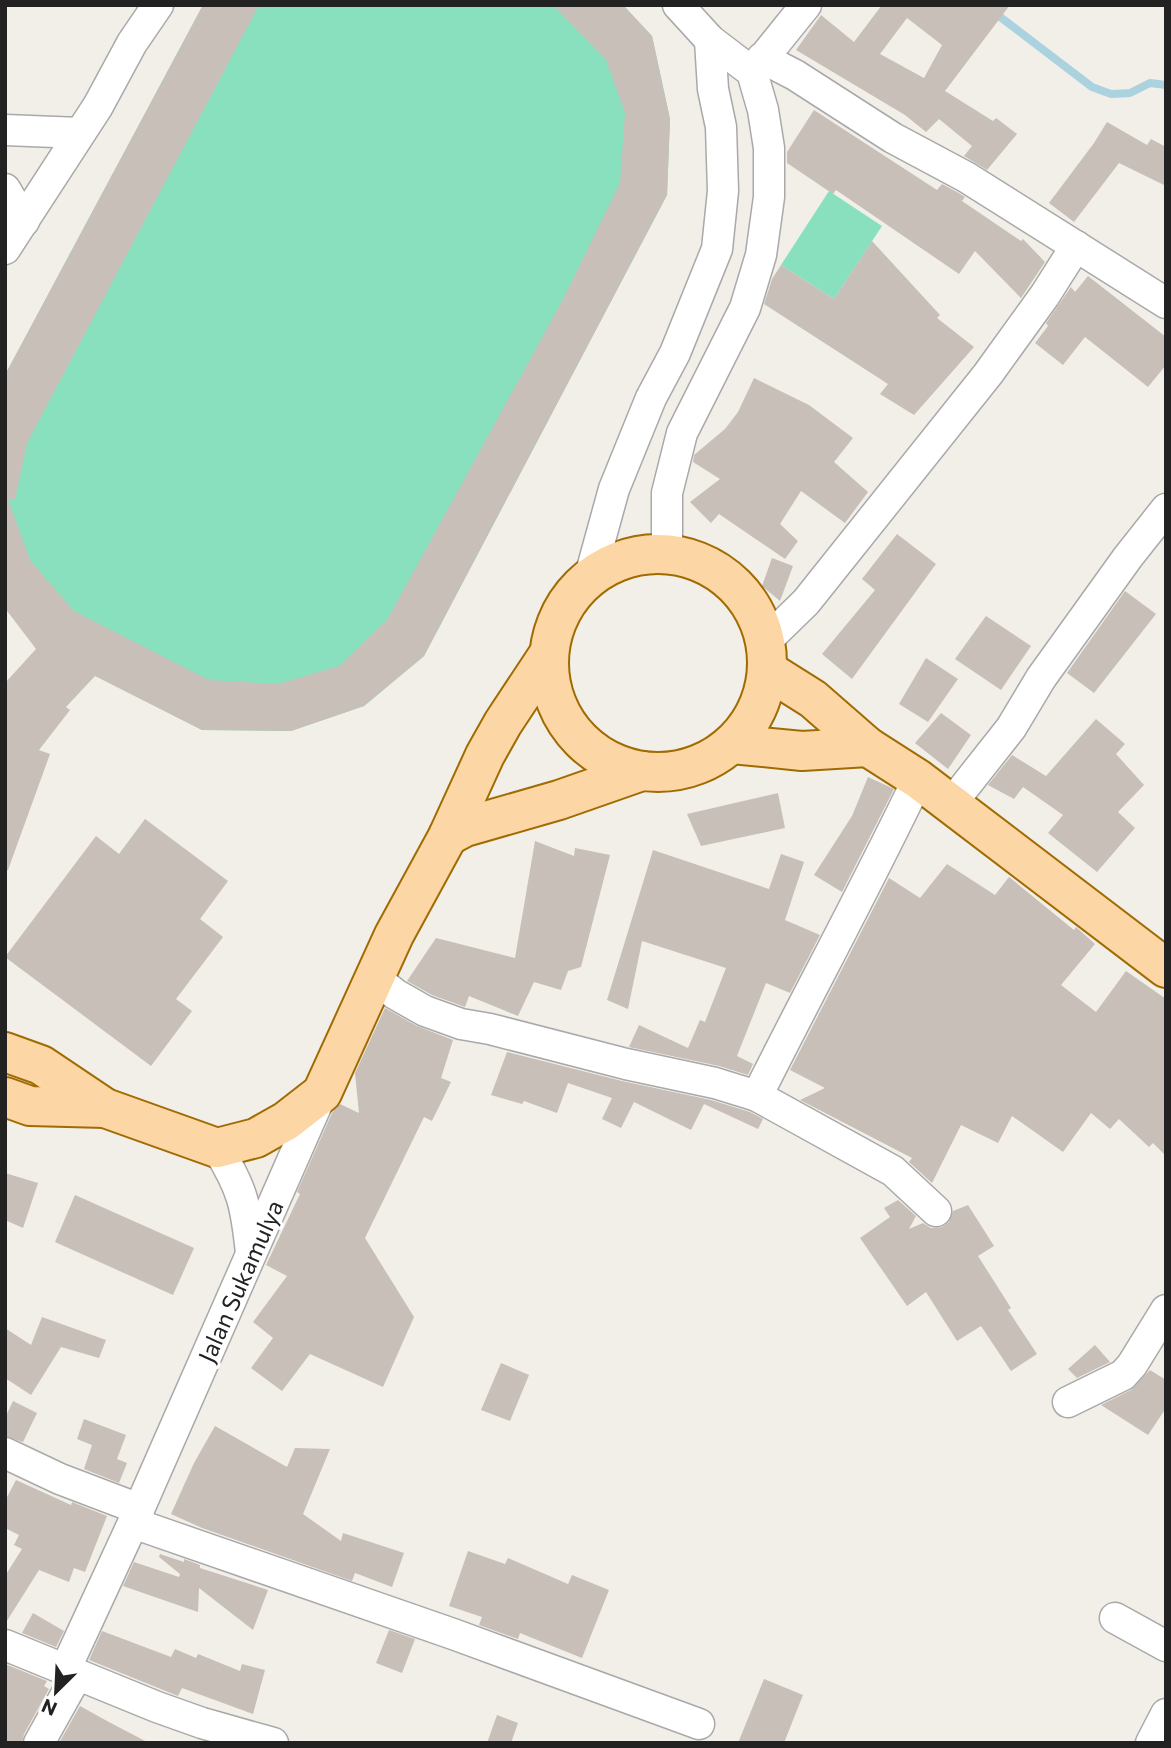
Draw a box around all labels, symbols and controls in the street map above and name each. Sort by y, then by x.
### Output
street label: Jalan Sukamulya [191,1195,289,1367]
north arrow [21,1657,91,1727]
text: N [38,1695,60,1721]

